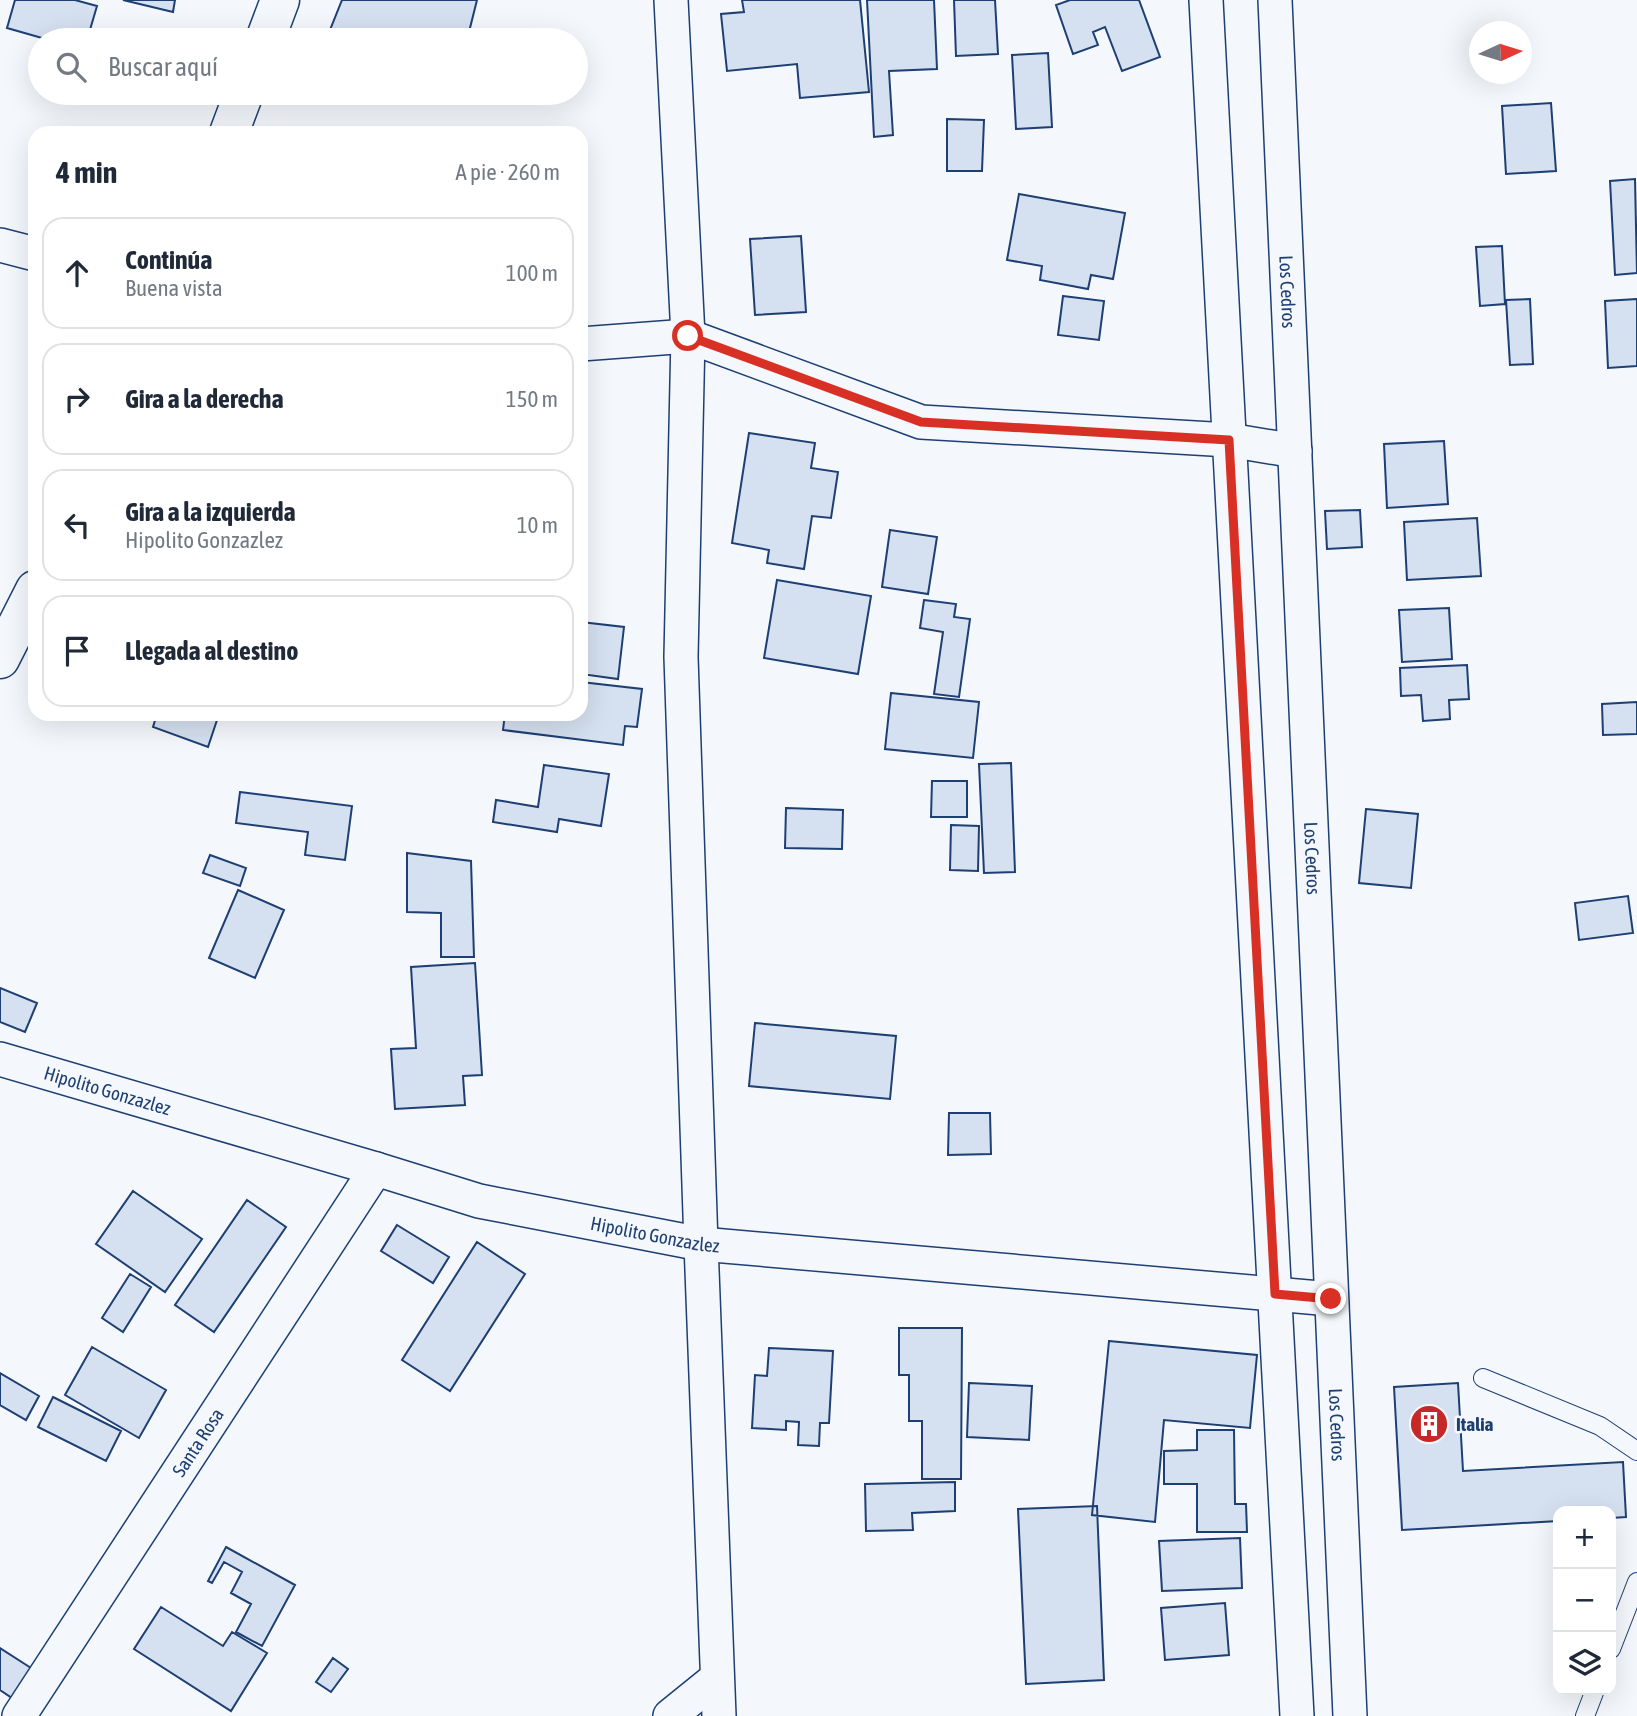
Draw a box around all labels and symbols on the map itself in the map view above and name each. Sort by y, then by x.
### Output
north arrow [1469,21,1532,84]
street label: Los Cedros [1275,255,1300,329]
route start [672,320,703,351]
street label: Los Cedros [1300,821,1325,895]
street label: Hipolito Gonzazlez [42,1062,173,1119]
street label: Hipolito Gonzazlez [589,1212,721,1257]
route end [1315,1283,1346,1314]
street label: Los Cedros [1325,1388,1350,1462]
building icon: Italia [1408,1403,1450,1445]
street label: Santa Rosa [167,1404,228,1480]
place label: Italia [1456,1413,1494,1435]

